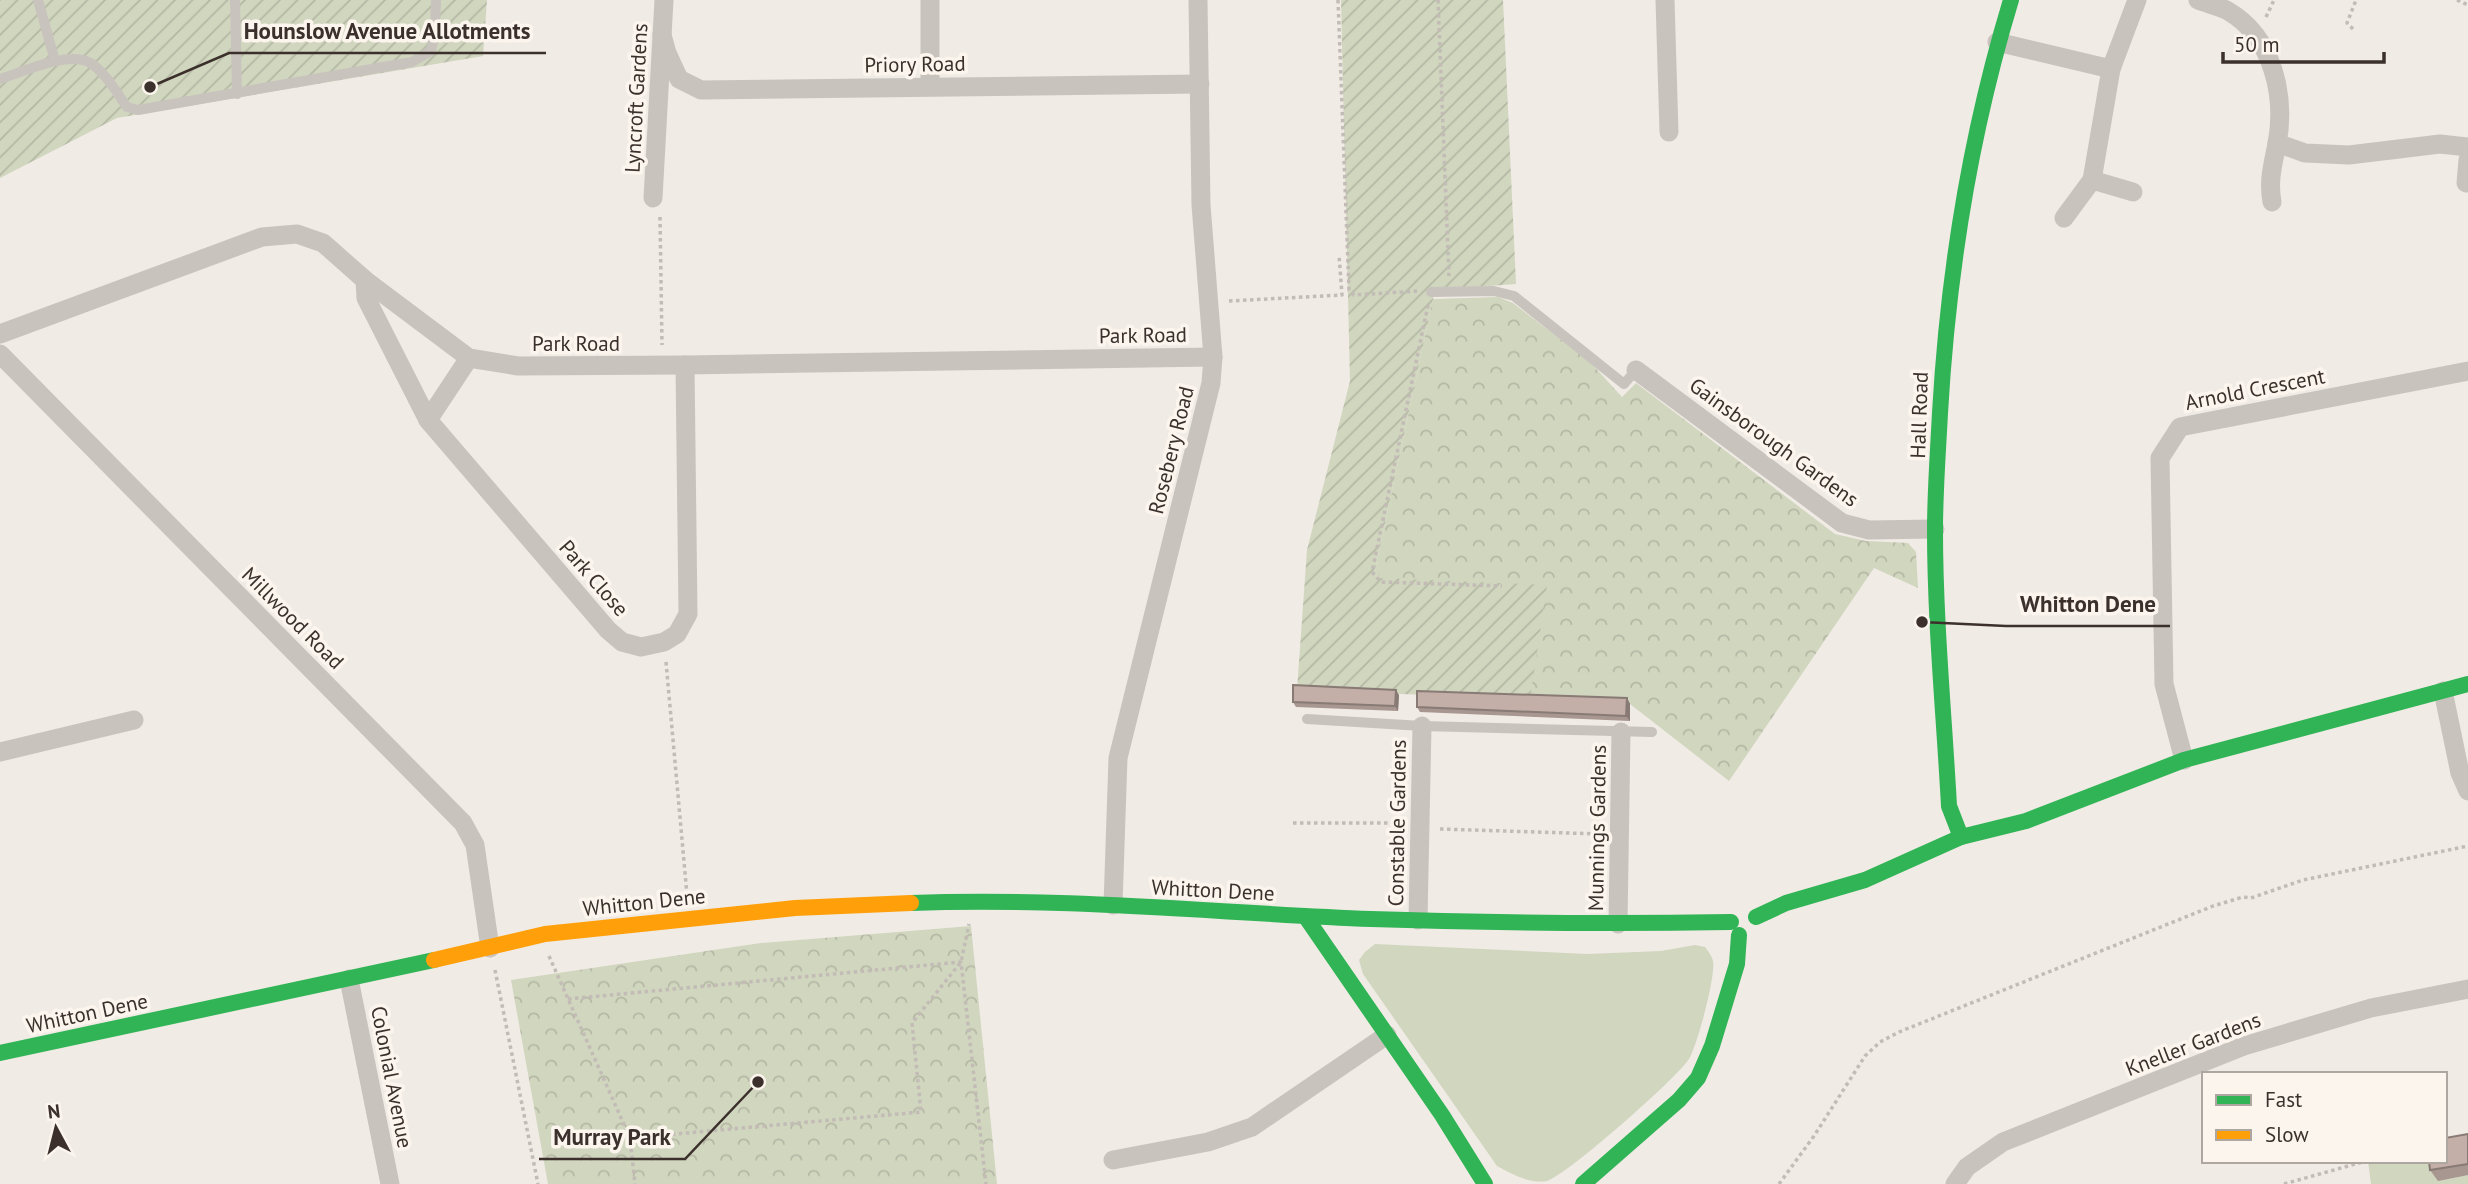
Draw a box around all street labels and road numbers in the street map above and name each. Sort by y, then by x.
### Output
street label: Lyncroft Gardens [619,23,653,173]
street label: Priory Road [864,50,966,78]
street label: Park Road [1099,321,1187,349]
street label: Park Road [532,330,620,357]
street label: Arnold Crescent [2183,362,2327,416]
street label: Hall Road [1904,371,1934,459]
street label: Gainsborough Gardens [1684,372,1864,512]
street label: Rosebery Road [1142,383,1200,517]
street label: Park Close [553,534,635,622]
street label: Millwood Road [236,561,350,675]
street label: Constable Gardens [1382,739,1412,907]
street label: Munnings Gardens [1582,745,1612,911]
street label: Whitton Dene [1151,873,1275,907]
street label: Whitton Dene [581,882,707,922]
street label: Whitton Dene [24,987,150,1039]
street label: Colonial Avenue [365,1004,419,1150]
street label: Kneller Gardens [2122,1006,2264,1082]

